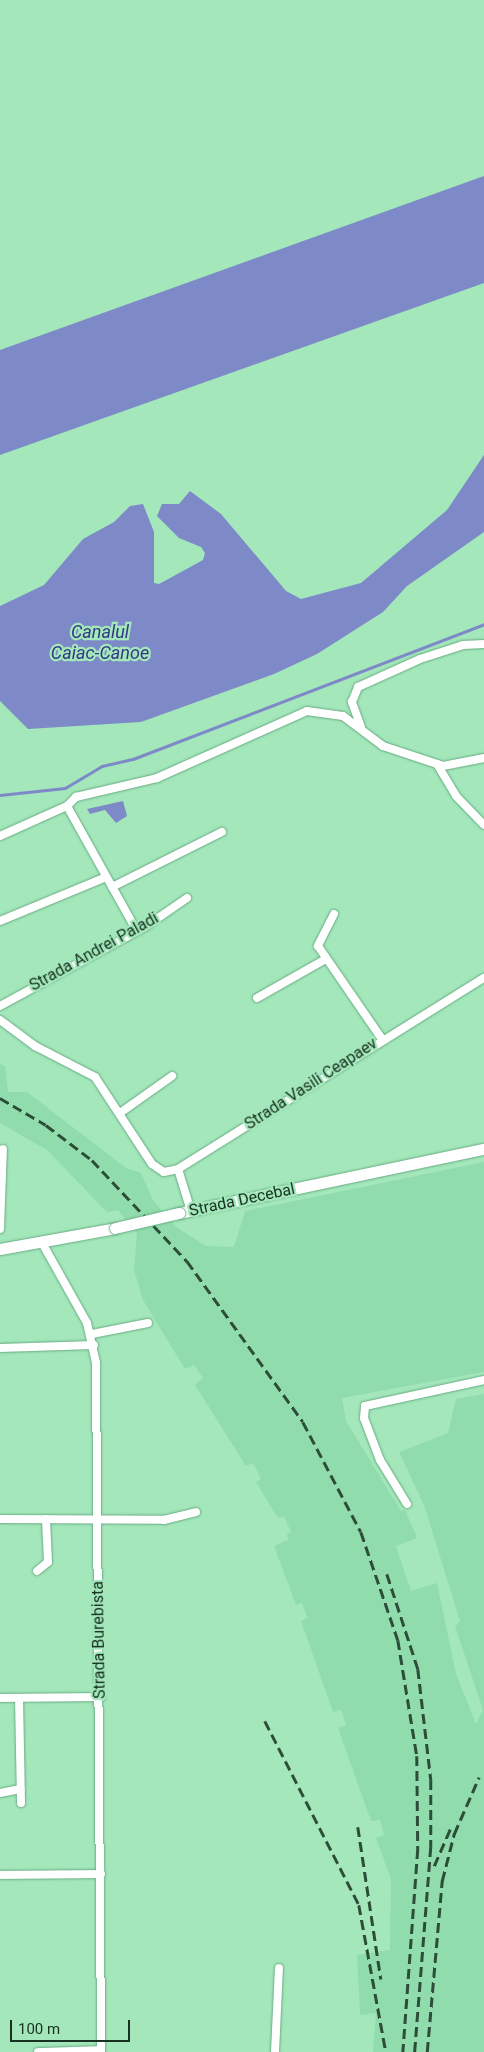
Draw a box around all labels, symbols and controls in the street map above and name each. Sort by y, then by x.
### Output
water label: Canalul Caiac-Canoe [51,622,149,664]
street label: Strada Andrei Paladi [26,909,162,995]
street label: Strada Vasili Ceapaev [241,1034,381,1134]
street label: Strada Decebal [187,1179,297,1221]
street label: Strada Burebista [88,1581,110,1699]
scale bar [12,2010,132,2042]
text: 100 m [18,2020,60,2038]

